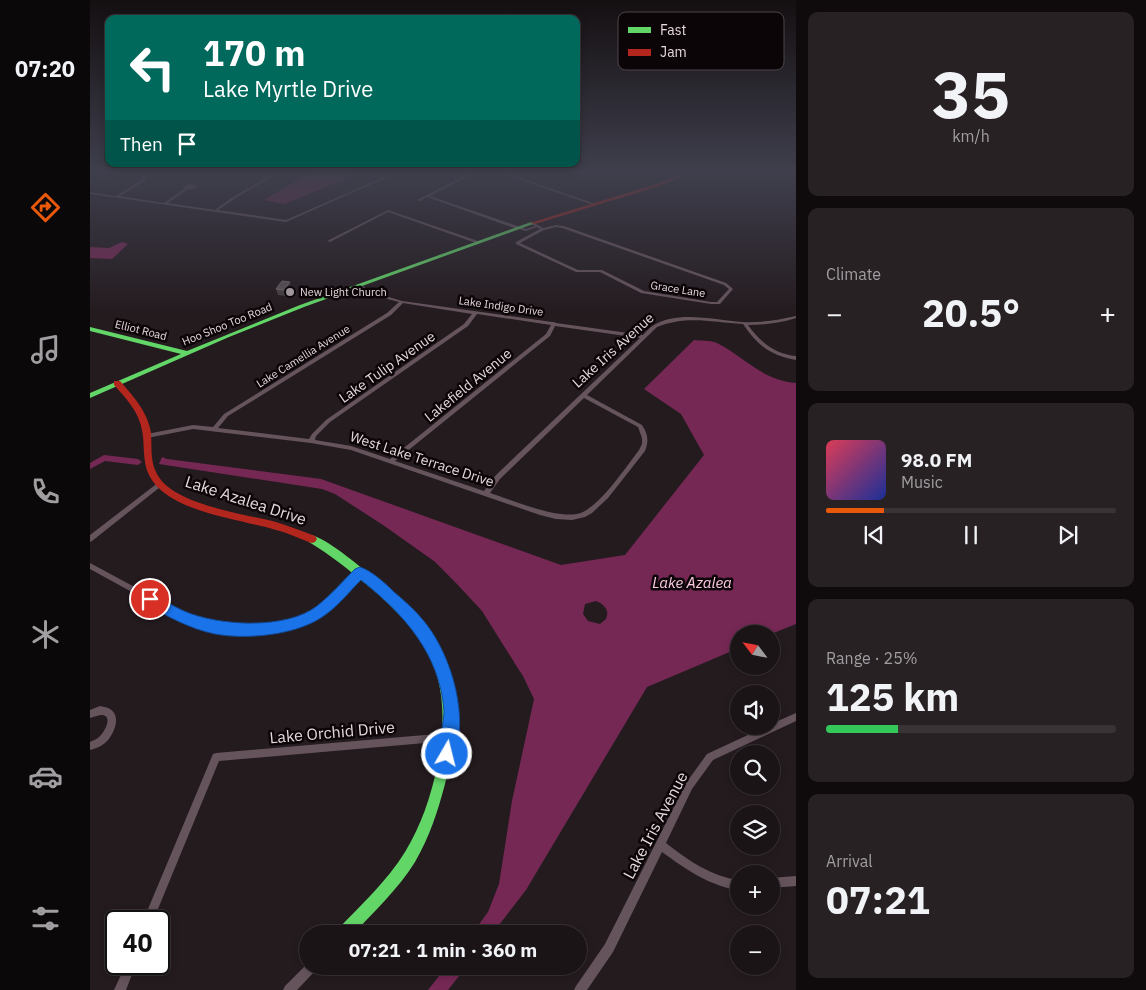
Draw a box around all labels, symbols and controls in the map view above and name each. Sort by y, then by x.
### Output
legend [618,12,784,70]
text: Fast [660,21,686,39]
text: 170 m [203,30,306,76]
icon: left [120,35,185,100]
text: Jam [660,43,687,61]
text: 35 [932,51,1010,136]
text: 07:20 [15,54,75,83]
text: Lake Myrtle Drive [203,74,373,103]
text: km/h [952,126,990,146]
icon: arrive [173,130,201,158]
text: Then [120,132,163,156]
icon: directions [28,190,63,225]
text: Climate [826,264,881,284]
street label: Grace Lane [650,278,706,300]
place label: New Light Church [300,285,387,299]
marker: New Light Church [284,286,296,298]
text: 20.5° [922,288,1020,337]
street label: Lake Indigo Drive [458,293,544,319]
text: − [826,295,843,332]
text: + [1099,295,1116,332]
street label: Hoo Shoo Too Road [180,300,274,348]
street label: Lake Iris Avenue [568,308,658,391]
street label: Elliot Road [114,317,168,343]
street label: Lake Camellia Avenue [254,321,352,391]
street label: Lake Tulip Avenue [335,327,439,407]
icon: music [28,332,63,367]
street label: Lakefield Avenue [421,344,515,426]
street label: West Lake Terrace Drive [348,427,497,491]
text: 98.0 FM [901,448,972,472]
street label: Lake Azalea Drive [183,471,309,529]
text: Music [901,472,943,492]
icon: phone [28,474,63,509]
icon: previous [860,521,888,549]
icon: pause [957,521,985,549]
icon: next [1054,521,1082,549]
water label: Lake Azalea [652,573,732,592]
pin [129,578,171,620]
icon: arrive [136,585,164,613]
icon: climate [28,617,63,652]
north arrow [730,625,780,675]
map controls [730,625,780,975]
text: Range · 25% [826,648,918,668]
text: 125 km [826,672,959,721]
button: sound [730,685,780,735]
street label: Lake Orchid Drive [269,717,396,747]
position arrow [420,727,472,779]
button: search [730,745,780,795]
icon: car [28,759,63,794]
street label: Lake Iris Avenue [618,768,692,882]
button: layers [730,805,780,855]
text: Arrival [826,851,873,871]
button: + [730,865,780,915]
text: 07:21 [826,875,930,924]
icon: filters [28,901,63,936]
speed limit sign: 40 [105,910,170,975]
button: − [730,925,780,975]
text: 07:21 · 1 min · 360 m [349,938,537,962]

